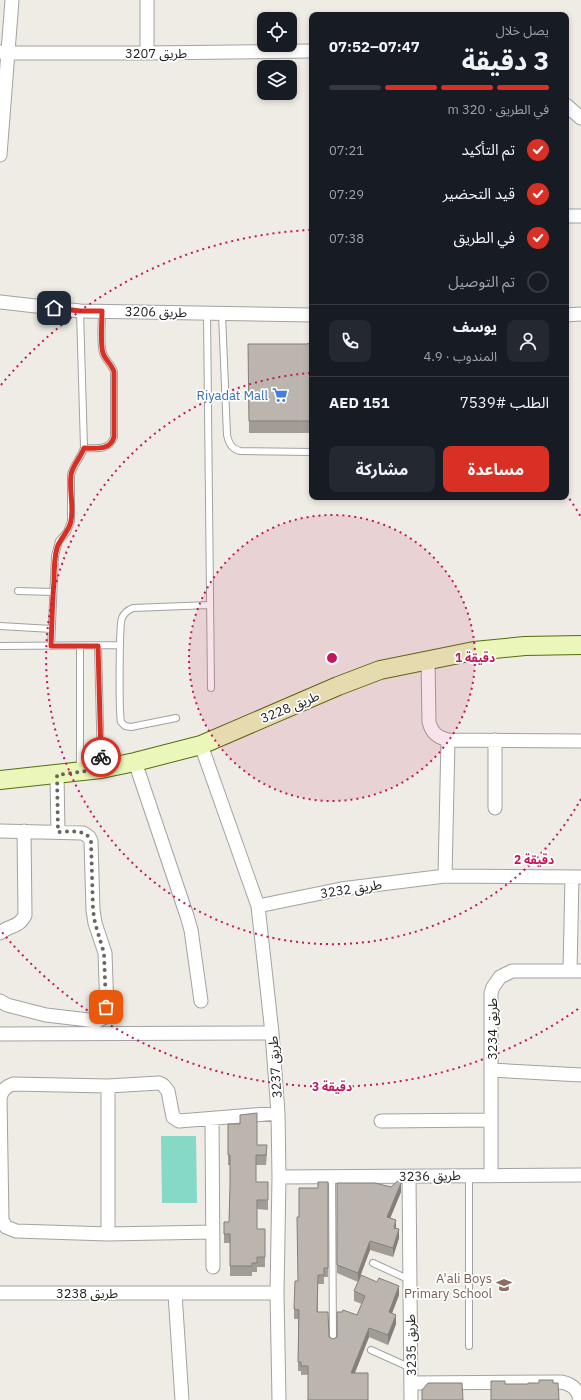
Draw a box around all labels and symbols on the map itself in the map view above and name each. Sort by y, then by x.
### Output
street label: طريق 3207 [125,45,187,62]
pin [37,291,71,325]
street label: طريق 3206 [125,303,187,321]
supermarket icon: Riyadat Mall [271,386,289,404]
place label: Riyadat Mall [197,387,268,404]
text: 1 دقيقة [455,650,495,665]
centre of rings [325,651,339,665]
street label: طريق 3228 [258,687,322,727]
courier [81,737,121,777]
text: 2 دقيقة [514,852,554,867]
street label: طريق 3232 [319,876,383,902]
pin [89,990,123,1024]
street label: طريق 3234 [484,998,501,1060]
street label: طريق 3237 [264,1035,286,1099]
text: 3 دقيقة [312,1079,352,1094]
street label: طريق 3236 [399,1167,461,1185]
place label: A'ali Boys Primary School [404,1270,492,1302]
school or university icon: A'ali Boys Primary School [495,1276,513,1294]
street label: طريق 3238 [56,1285,118,1302]
street label: طريق 3235 [402,1314,420,1376]

